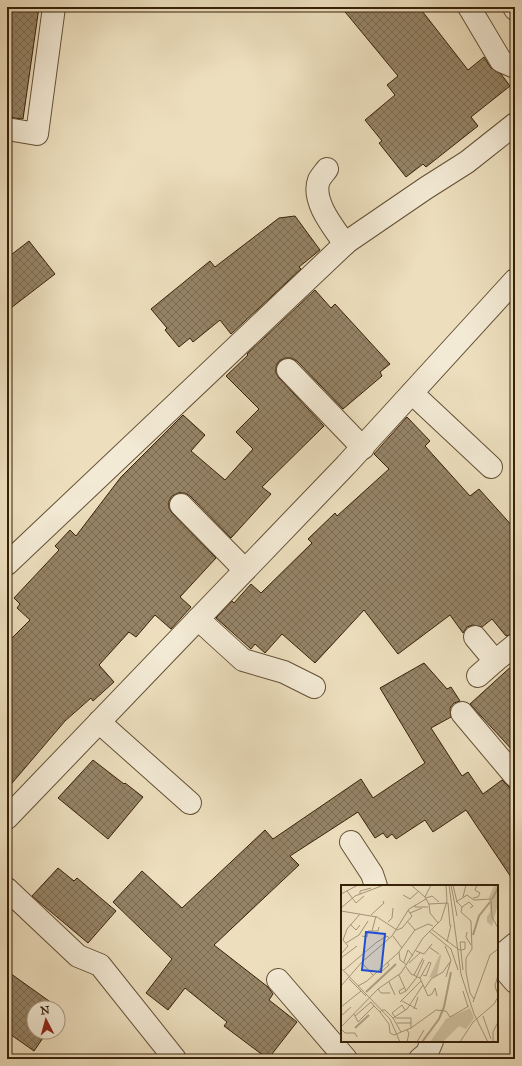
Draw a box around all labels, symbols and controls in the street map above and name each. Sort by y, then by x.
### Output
inset map [341,885,498,1042]
north arrow [26,1000,66,1040]
text: N [40,1004,51,1018]

